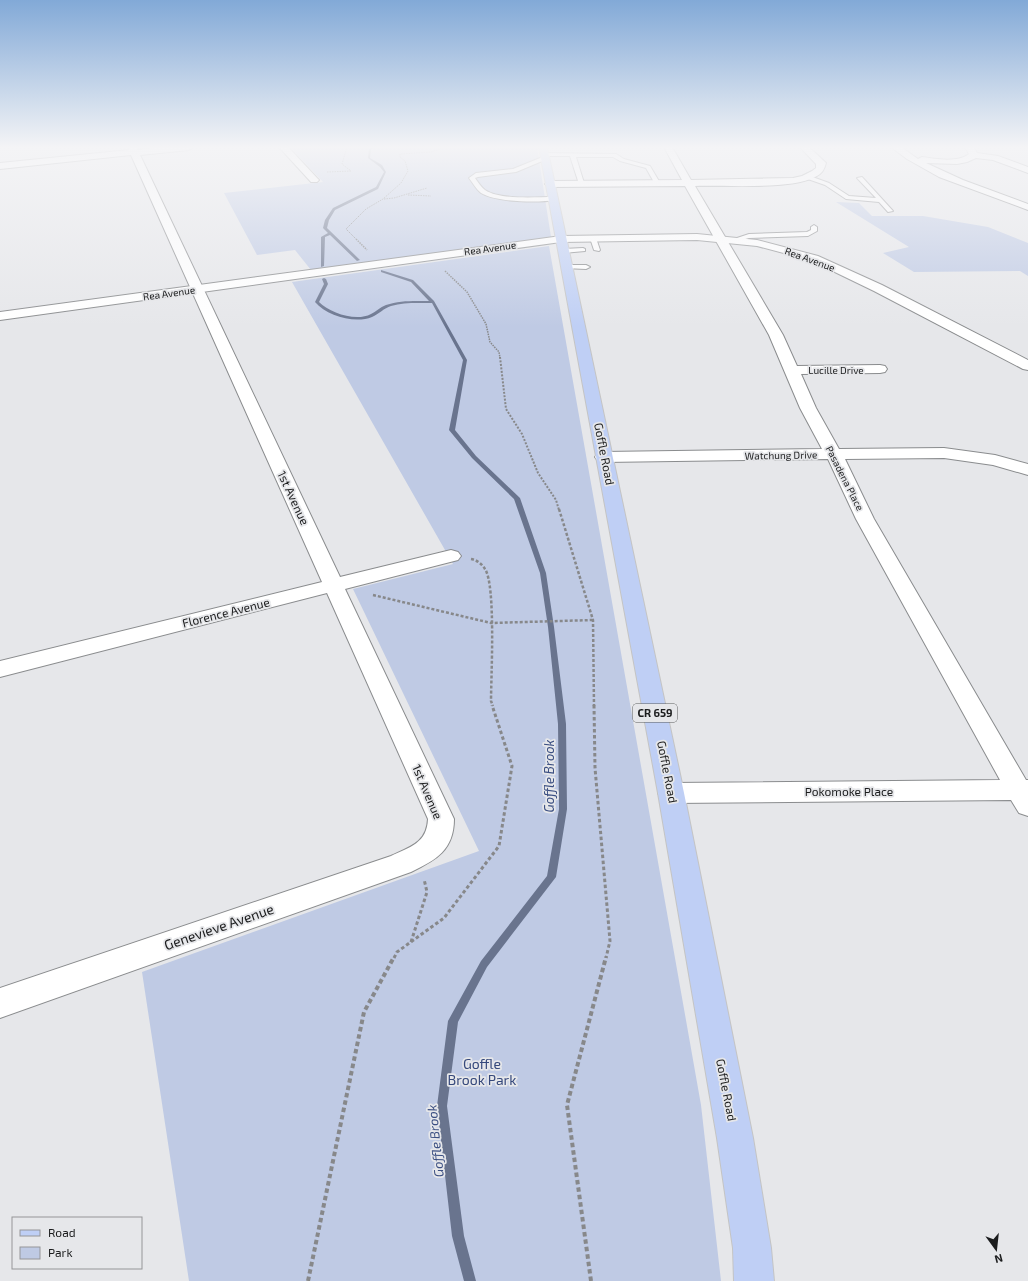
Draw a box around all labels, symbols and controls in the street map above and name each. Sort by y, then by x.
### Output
street label: Rea Avenue [463,238,517,258]
street label: Rea Avenue [783,244,837,274]
street label: Rea Avenue [142,283,196,303]
street label: Lucille Drive [808,364,864,376]
street label: Goffle Road [592,421,618,486]
street label: Pasadena Place [824,444,866,512]
street label: Watchung Drive [745,448,817,462]
street label: 1st Avenue [275,468,313,527]
street label: Florence Avenue [181,594,271,630]
road number: CR 659 [633,704,677,722]
water label: Goffle Brook [541,739,557,812]
street label: Goffle Road [655,739,681,804]
street label: 1st Avenue [410,762,446,821]
street label: Pokomoke Place [805,784,893,798]
street label: Genevieve Avenue [162,900,276,953]
park label: Goffle Brook Park [448,1055,516,1088]
street label: Goffle Road [714,1057,740,1122]
water label: Goffle Brook [423,1104,447,1178]
legend [12,1217,142,1269]
text: Road [48,1225,76,1239]
north arrow [976,1229,1016,1269]
text: Park [48,1245,73,1259]
text: N [993,1252,1004,1266]

